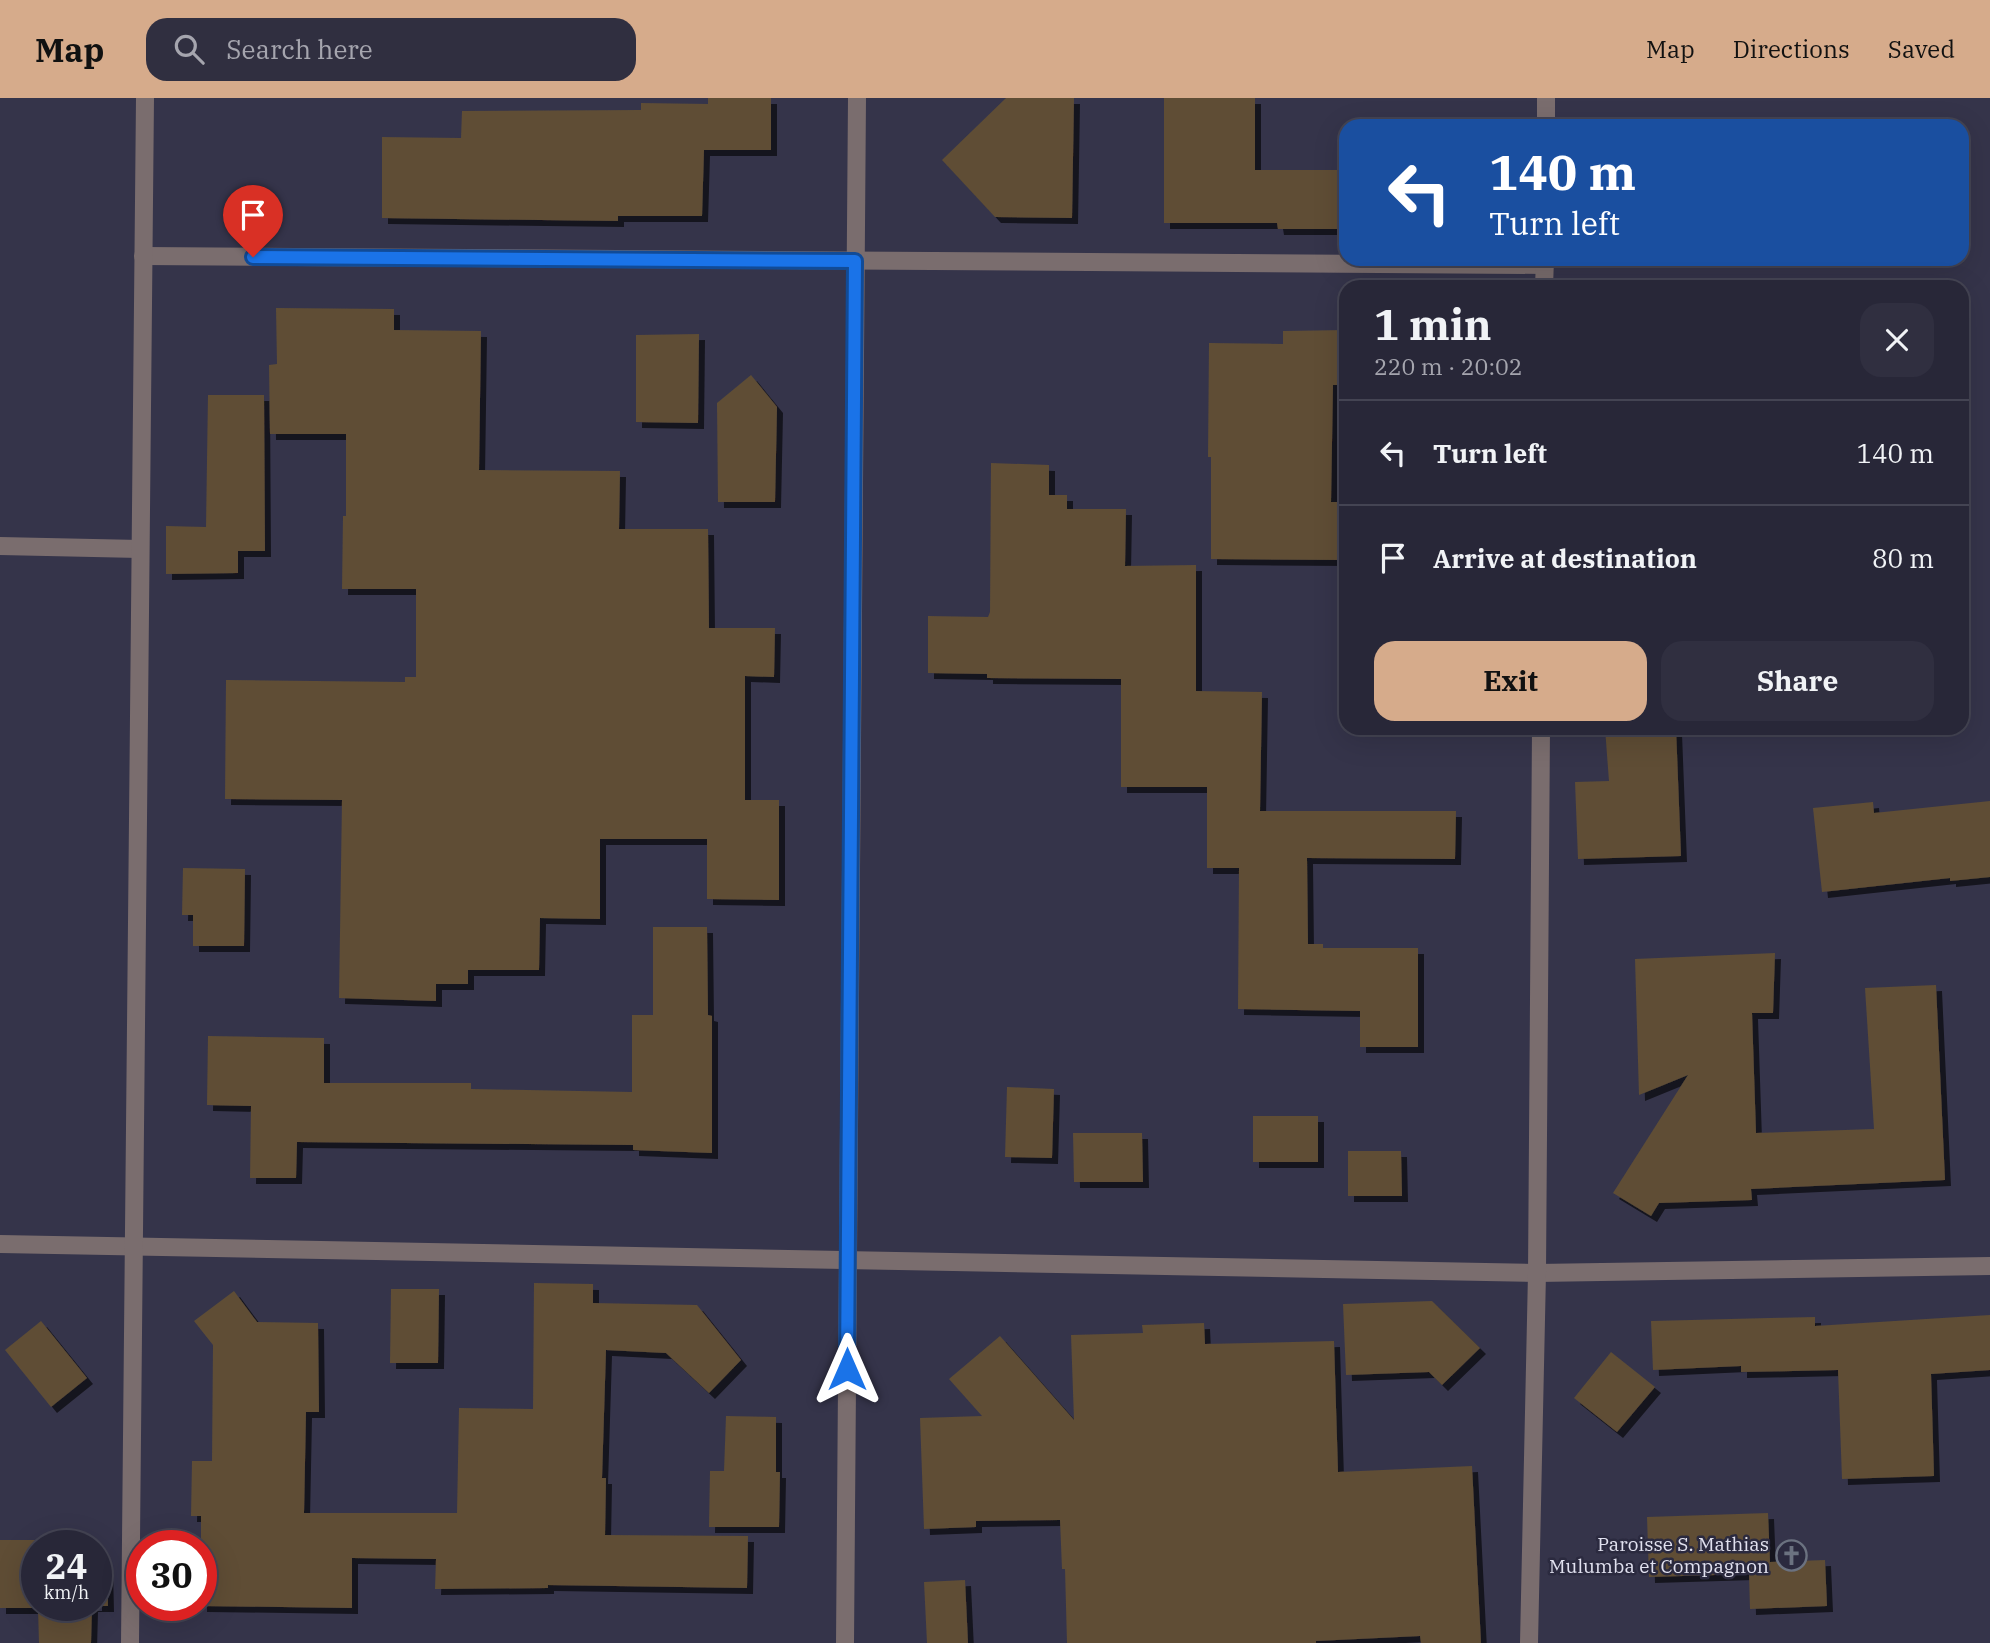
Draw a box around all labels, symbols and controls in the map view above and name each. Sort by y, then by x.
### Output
search box [146,18,636,81]
text: Map [35,28,104,71]
icon: search [170,30,208,68]
text: Search here [226,32,373,66]
text: Map [1646,33,1695,65]
text: Directions [1733,33,1850,65]
text: Saved [1888,33,1955,65]
text: 140 m [1489,140,1636,203]
icon: left [1374,147,1465,238]
pin [223,185,283,257]
icon: arrive [234,196,272,234]
text: Turn left [1489,202,1620,244]
text: 1 min [1374,297,1492,352]
button: close [1860,303,1934,377]
text: 220 m · 20:02 [1374,351,1523,381]
icon: left [1374,434,1412,472]
text: Turn left [1433,436,1547,470]
text: 140 m [1856,436,1934,470]
icon: arrive [1374,539,1412,577]
text: Arrive at destination [1433,541,1697,575]
text: 80 m [1872,541,1934,575]
button: Exit [1374,641,1647,721]
button: Share [1661,641,1934,721]
position arrow [810,1332,884,1406]
speed limit sign: 30 [126,1530,217,1621]
place label: Paroisse S. Mathias Mulumba et Compagnon [1549,1532,1769,1578]
church icon: Paroisse S. Mathias Mulumba et Compagnon [1775,1538,1809,1572]
text: 24 [45,1543,88,1589]
text: km/h [44,1581,89,1604]

